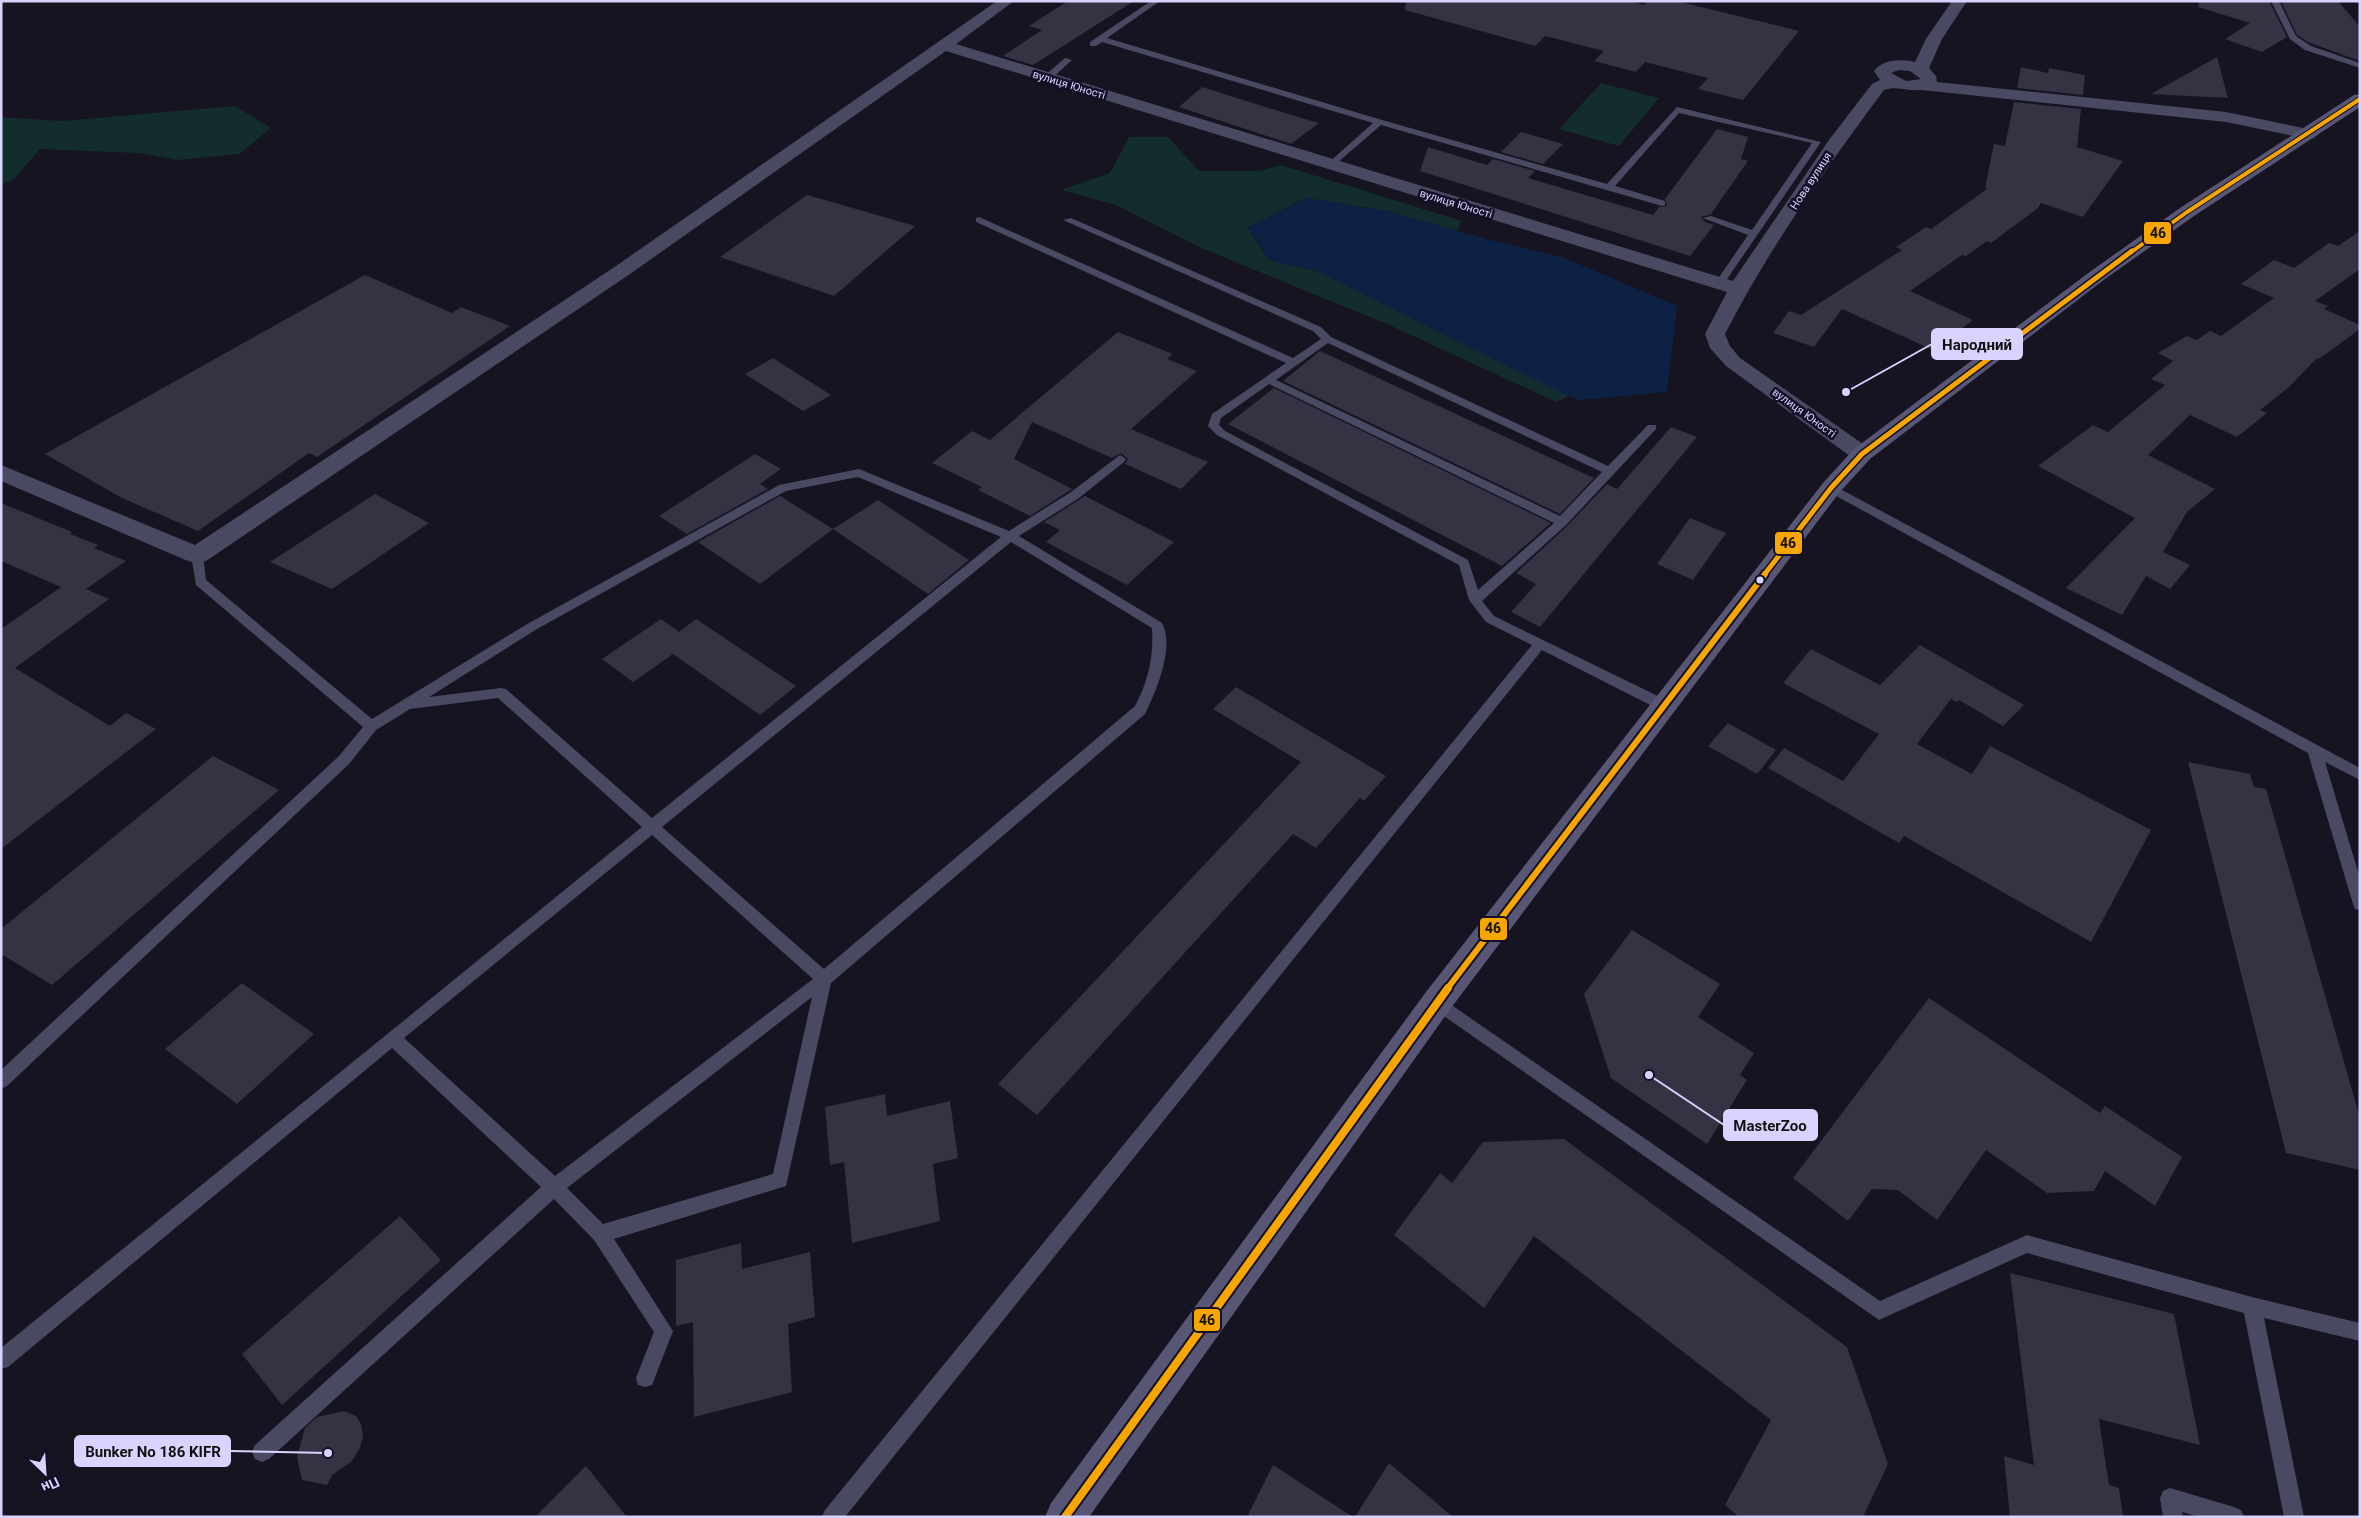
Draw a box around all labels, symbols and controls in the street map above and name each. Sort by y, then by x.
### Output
street label: вулиця Юності [1031,68,1107,102]
street label: Нова вулиця [1788,150,1834,212]
street label: вулиця Юності [1418,187,1494,221]
line badge: 46 [2143,221,2172,245]
text: 46 [2150,225,2166,241]
callout: Народний [1932,329,2022,359]
text: Народний [1942,336,2012,354]
street label: вулиця Юності [1770,386,1838,440]
line badge: 46 [1774,531,1803,555]
text: 46 [1780,535,1796,551]
unlabelled marker [1755,575,1765,585]
line badge: 46 [1479,917,1508,941]
text: 46 [1485,920,1501,936]
callout: MasterZoo [1724,1110,1817,1140]
text: MasterZoo [1733,1117,1807,1135]
line badge: 46 [1193,1308,1221,1332]
text: 46 [1199,1312,1215,1328]
callout: Bunker No 186 KIFR [75,1436,230,1466]
text: Bunker No 186 KIFR [85,1443,221,1461]
north arrow [20,1448,70,1498]
text: Пн [39,1474,62,1496]

